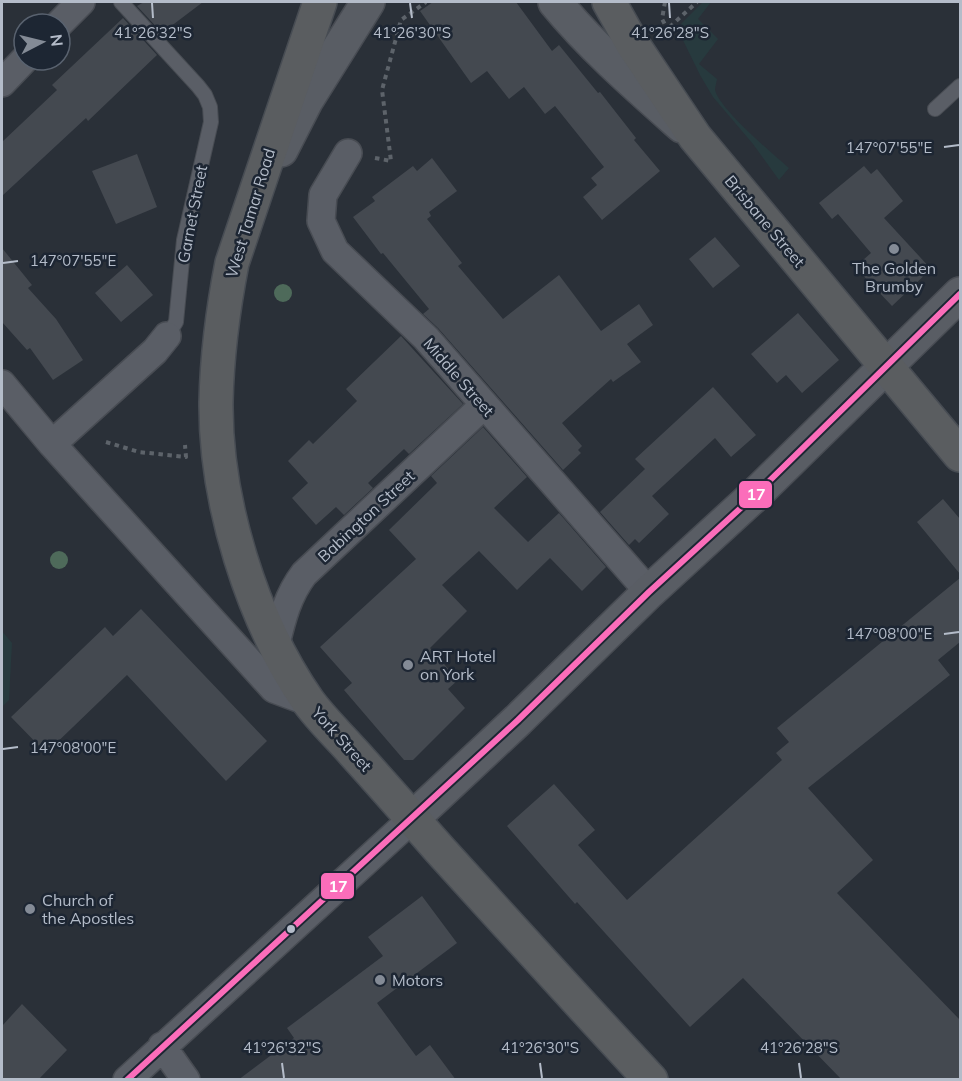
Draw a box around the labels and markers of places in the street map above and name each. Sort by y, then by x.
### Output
marker: The Golden Brumby [887,242,901,256]
place label: The Golden Brumby [852,258,936,296]
place label: ART Hotel on York [420,646,496,684]
marker: ART Hotel on York [401,658,415,672]
place label: Church of the Apostles [42,890,134,928]
marker: Church of the Apostles [23,902,37,916]
unlabelled marker [285,923,297,935]
place label: Motors [392,970,443,990]
marker: Motors [373,973,387,987]

